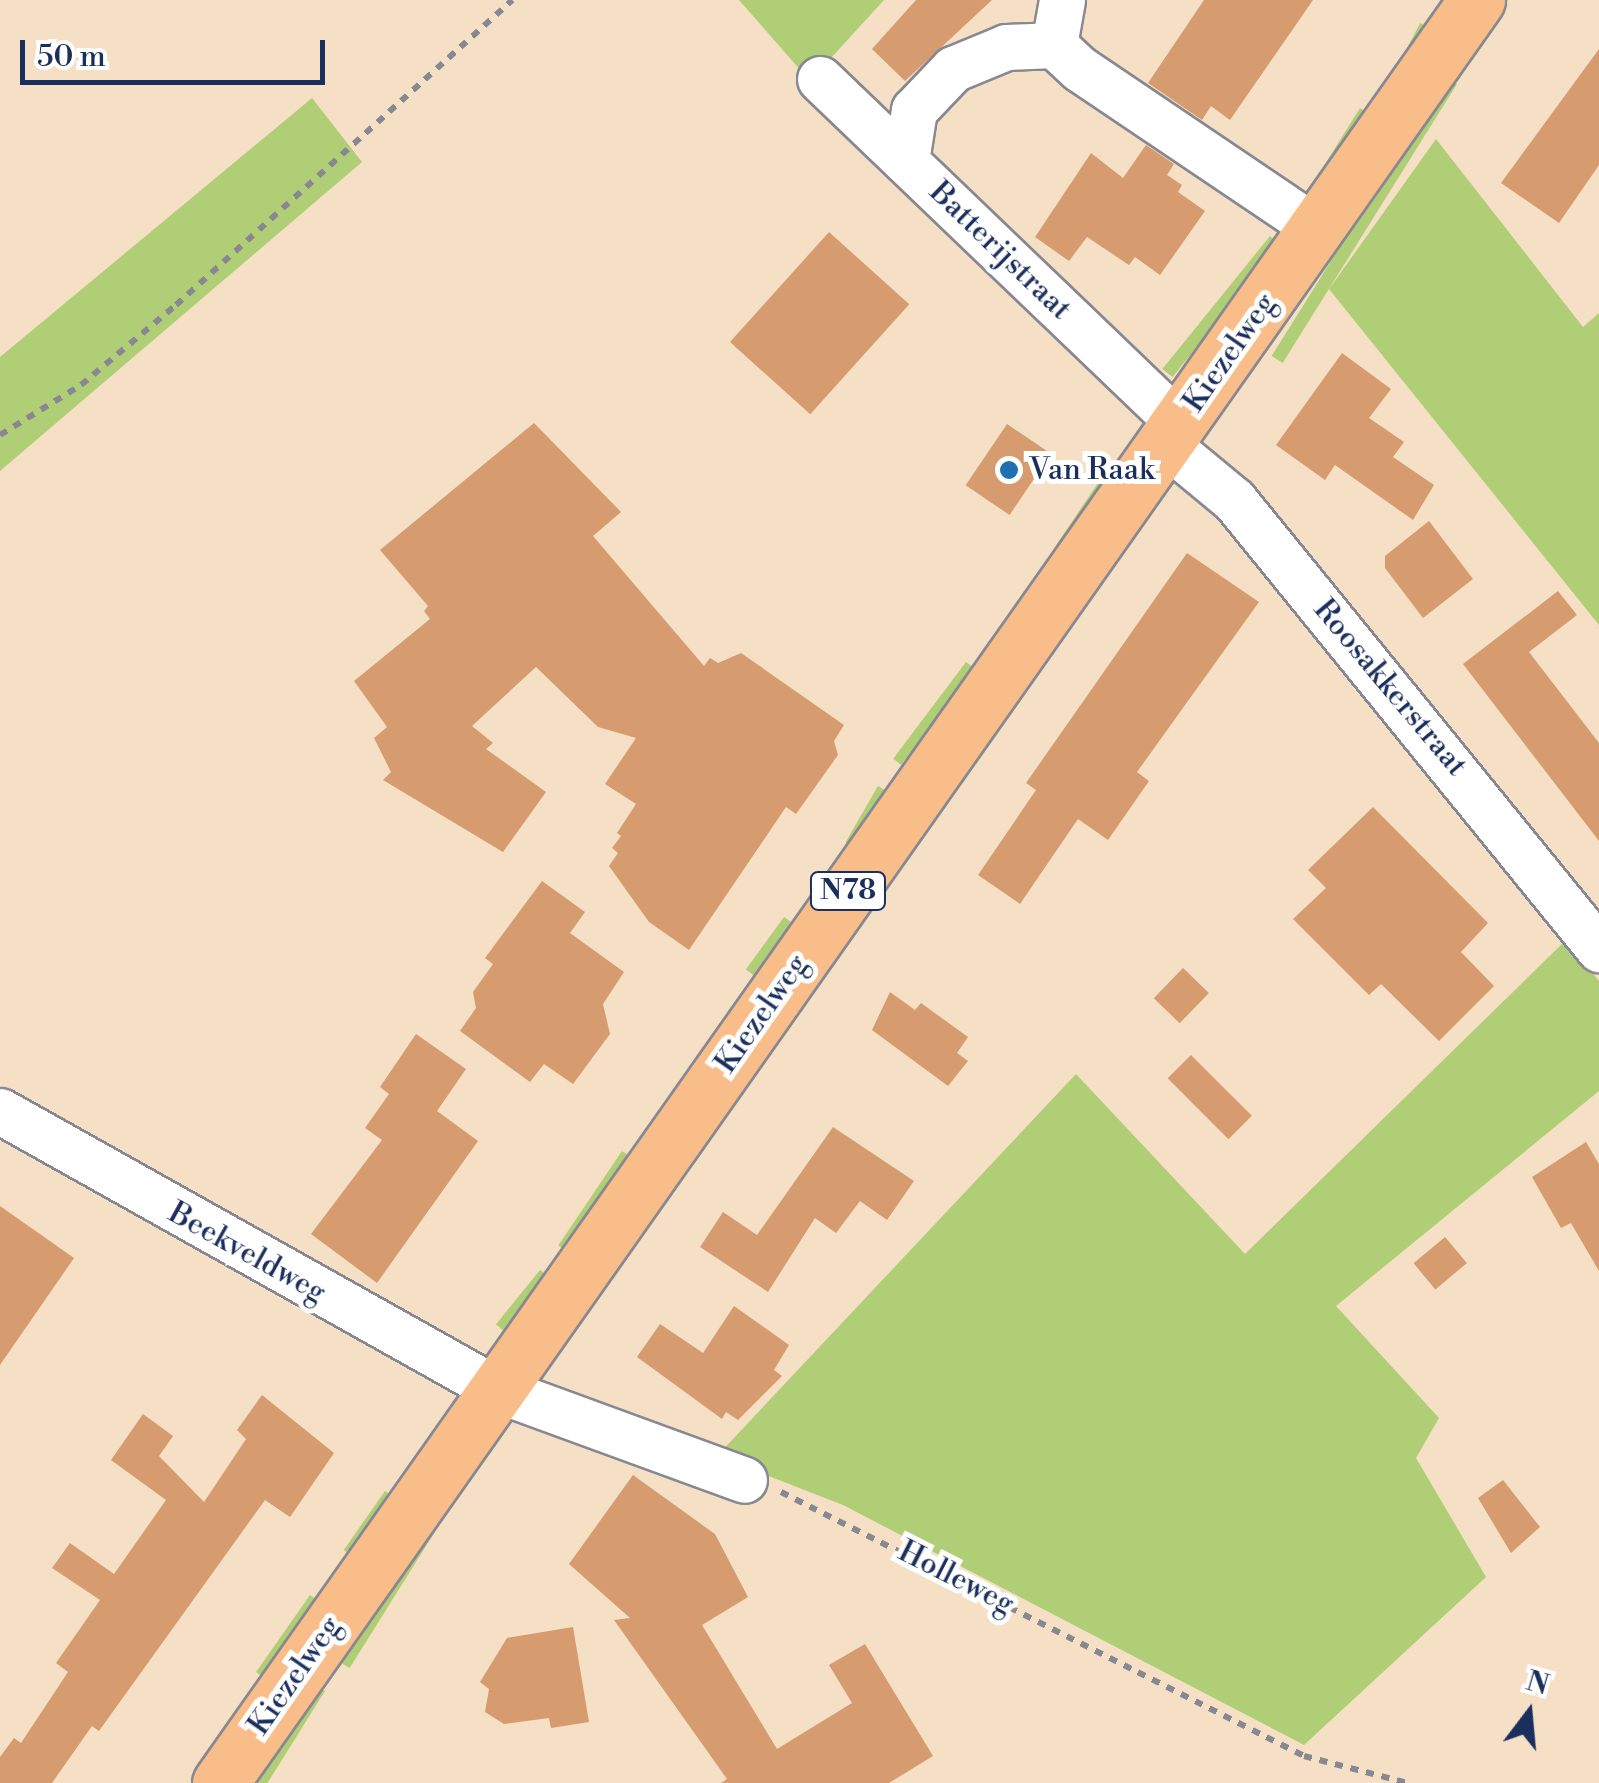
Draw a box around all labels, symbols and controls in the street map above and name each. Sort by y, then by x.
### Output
scale bar [25,20,330,82]
text: 50 m [37,38,106,76]
street label: Batterijstraat [922,174,1078,328]
street label: Kiezelweg [1176,287,1284,419]
place label: Van Raak [1029,452,1155,488]
marker: Van Raak [998,459,1020,481]
street label: Roosakkerstraat [1306,592,1474,784]
road number: N78 [808,868,888,914]
street label: Kiezelweg [708,948,816,1080]
street label: Beekveldweg [162,1195,332,1311]
street label: Holleweg [892,1534,1020,1622]
street label: Kiezelweg [241,1610,349,1742]
north arrow [1479,1663,1579,1763]
text: N [1522,1664,1553,1704]

